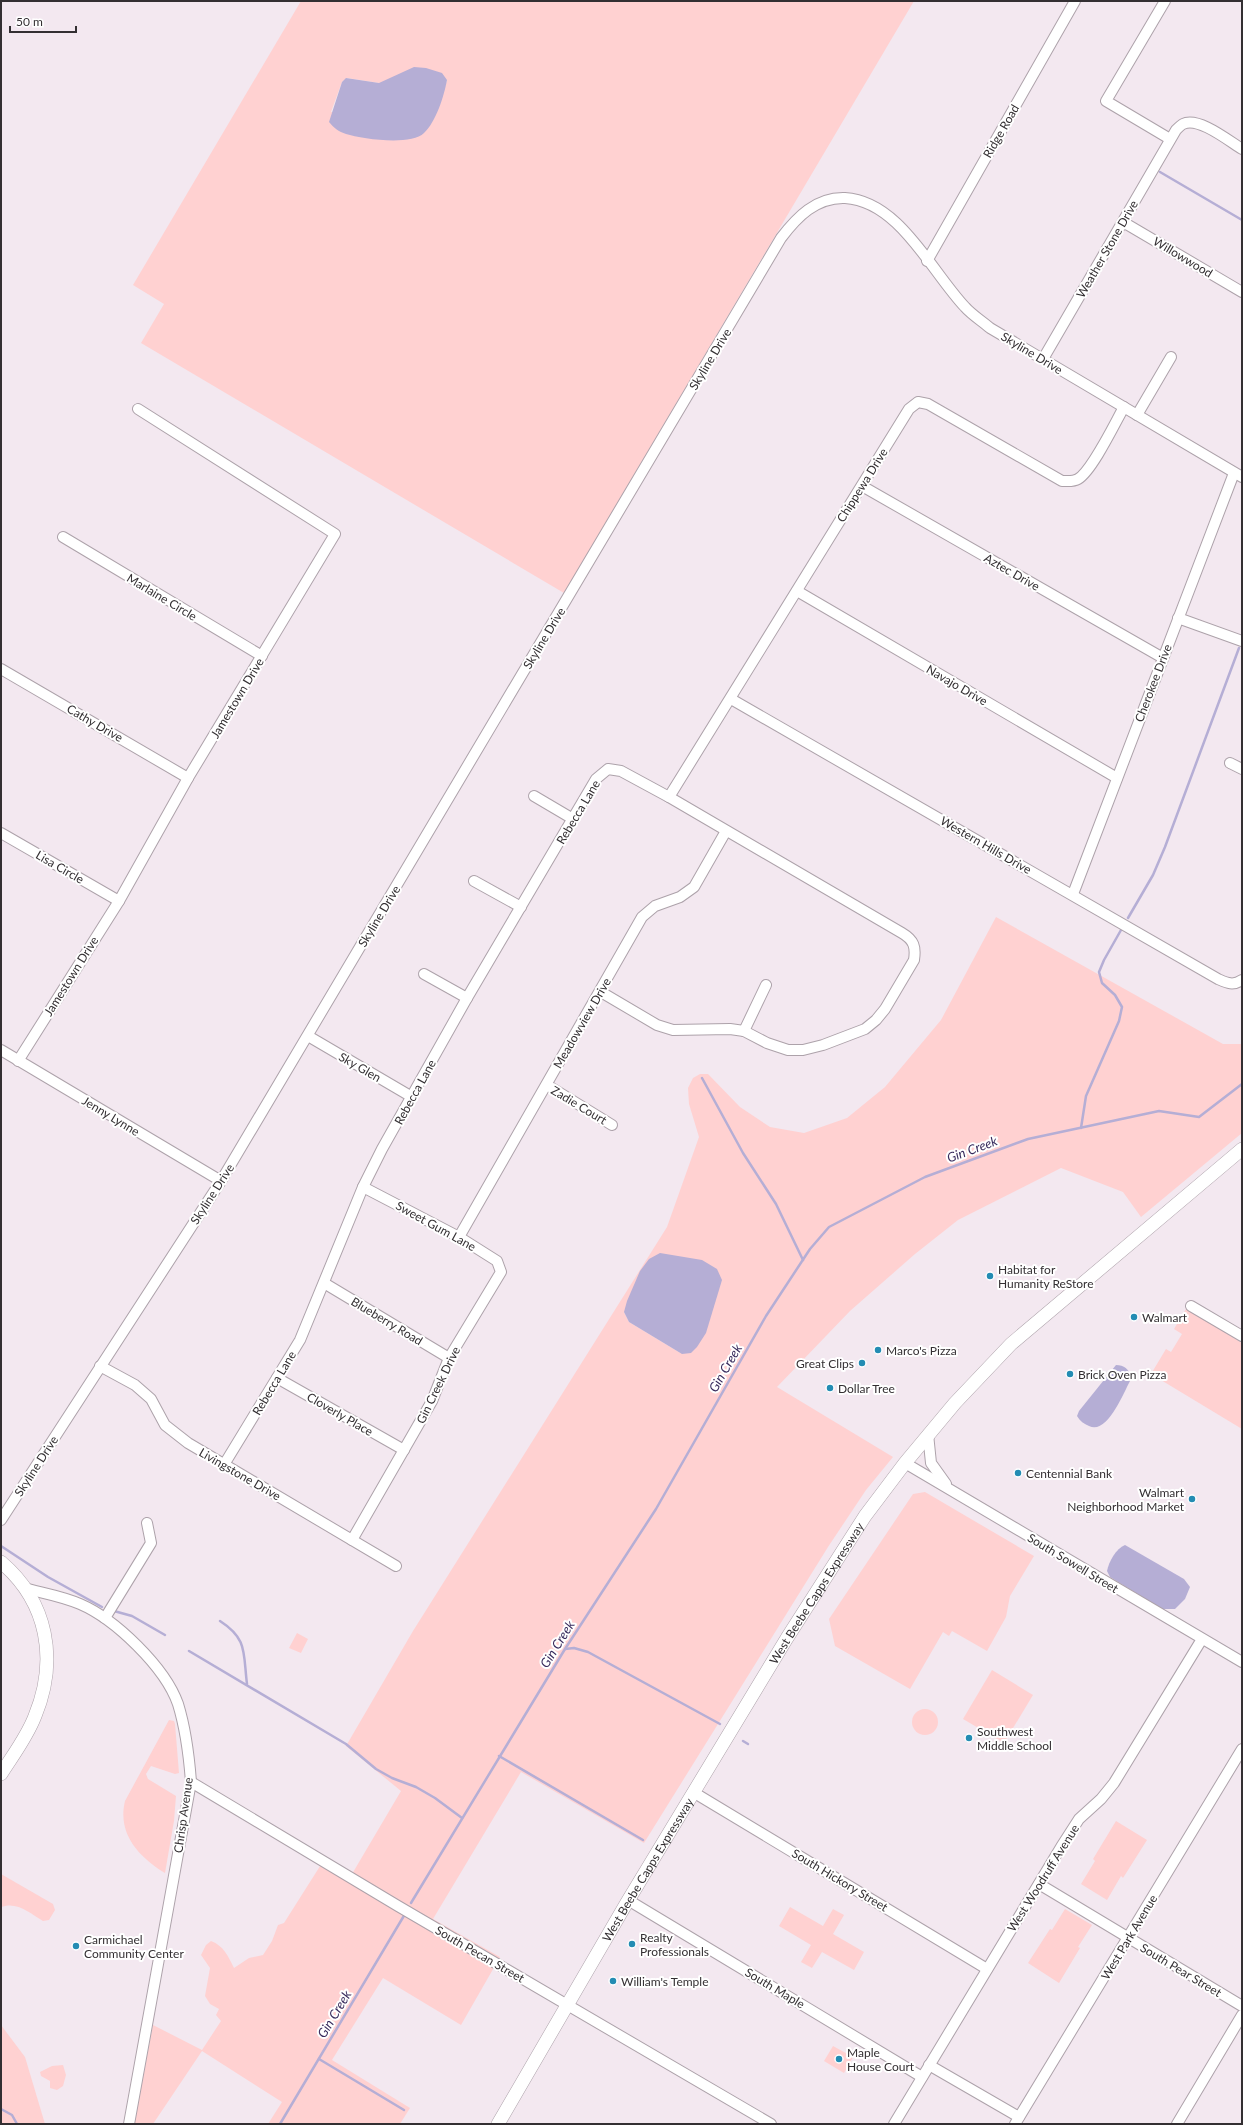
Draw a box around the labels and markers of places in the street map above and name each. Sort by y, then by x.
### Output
place label: Habitat for Humanity ReStore [998,1262,1094,1291]
marker: Habitat for Humanity ReStore [985,1271,995,1281]
place label: Walmart [1142,1310,1188,1325]
marker: Walmart [1129,1312,1139,1322]
place label: Marco's Pizza [886,1343,957,1358]
marker: Marco's Pizza [873,1345,883,1355]
place label: Great Clips [796,1356,854,1371]
marker: Great Clips [857,1358,867,1368]
place label: Brick Oven Pizza [1078,1367,1166,1382]
marker: Brick Oven Pizza [1065,1369,1075,1379]
place label: Dollar Tree [838,1381,895,1396]
marker: Dollar Tree [825,1383,835,1393]
place label: Centennial Bank [1026,1466,1113,1481]
marker: Centennial Bank [1013,1468,1023,1478]
place label: Walmart Neighborhood Market [1067,1485,1185,1514]
marker: Walmart Neighborhood Market [1187,1494,1197,1504]
place label: Southwest Middle School [977,1724,1052,1753]
marker: Southwest Middle School [964,1733,974,1743]
place label: Realty Professionals [640,1930,709,1959]
place label: Carmichael Community Center [84,1932,184,1961]
marker: Realty Professionals [627,1939,637,1949]
marker: Carmichael Community Center [71,1941,81,1951]
place label: William's Temple [621,1974,709,1989]
marker: William's Temple [608,1976,618,1986]
place label: Maple House Court [847,2045,915,2074]
marker: Maple House Court [834,2054,844,2064]

